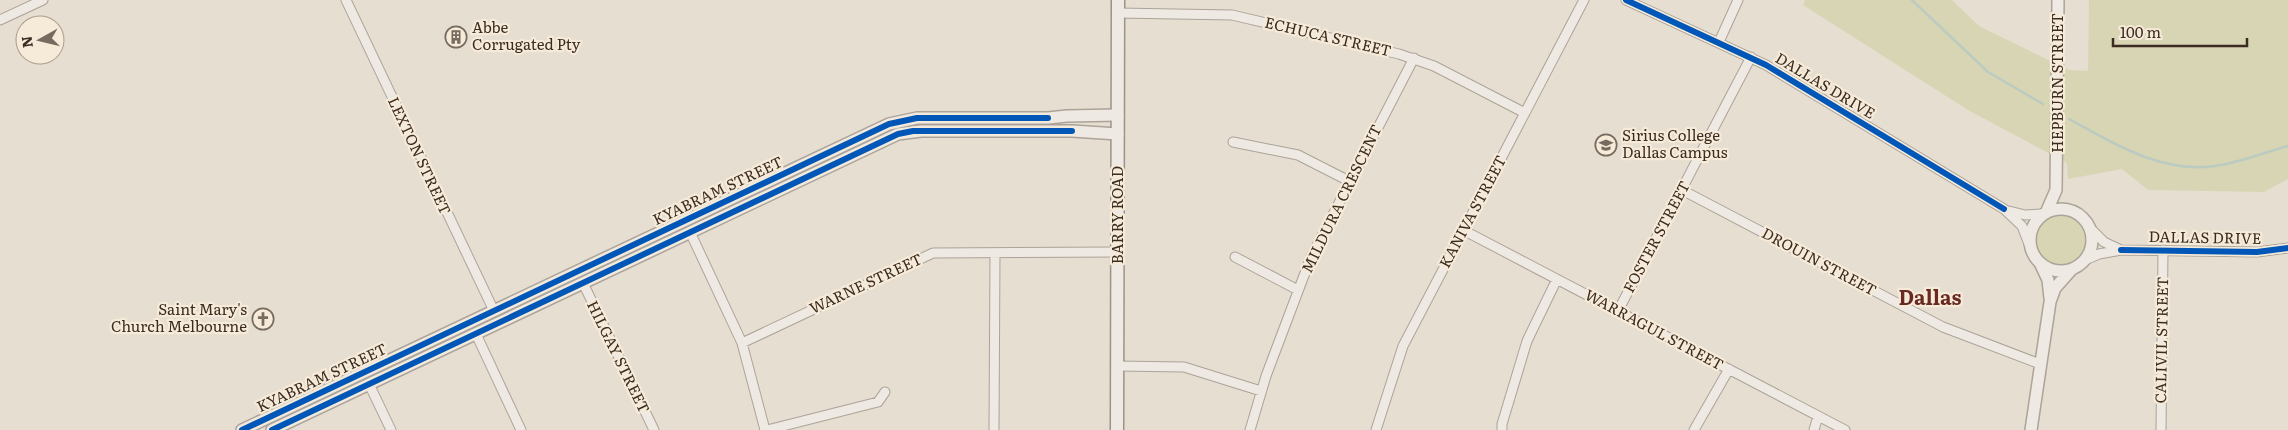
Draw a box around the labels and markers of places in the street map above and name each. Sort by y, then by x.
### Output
place label: Abbe Corrugated Pty [472,15,581,55]
building icon: Abbe Corrugated Pty [444,25,468,49]
place label: Sirius College Dallas Campus [1622,123,1728,163]
school or university icon: Sirius College Dallas Campus [1594,133,1618,157]
place label: Saint Mary's Church Melbourne [111,297,247,337]
church icon: Saint Mary's Church Melbourne [251,307,275,331]

